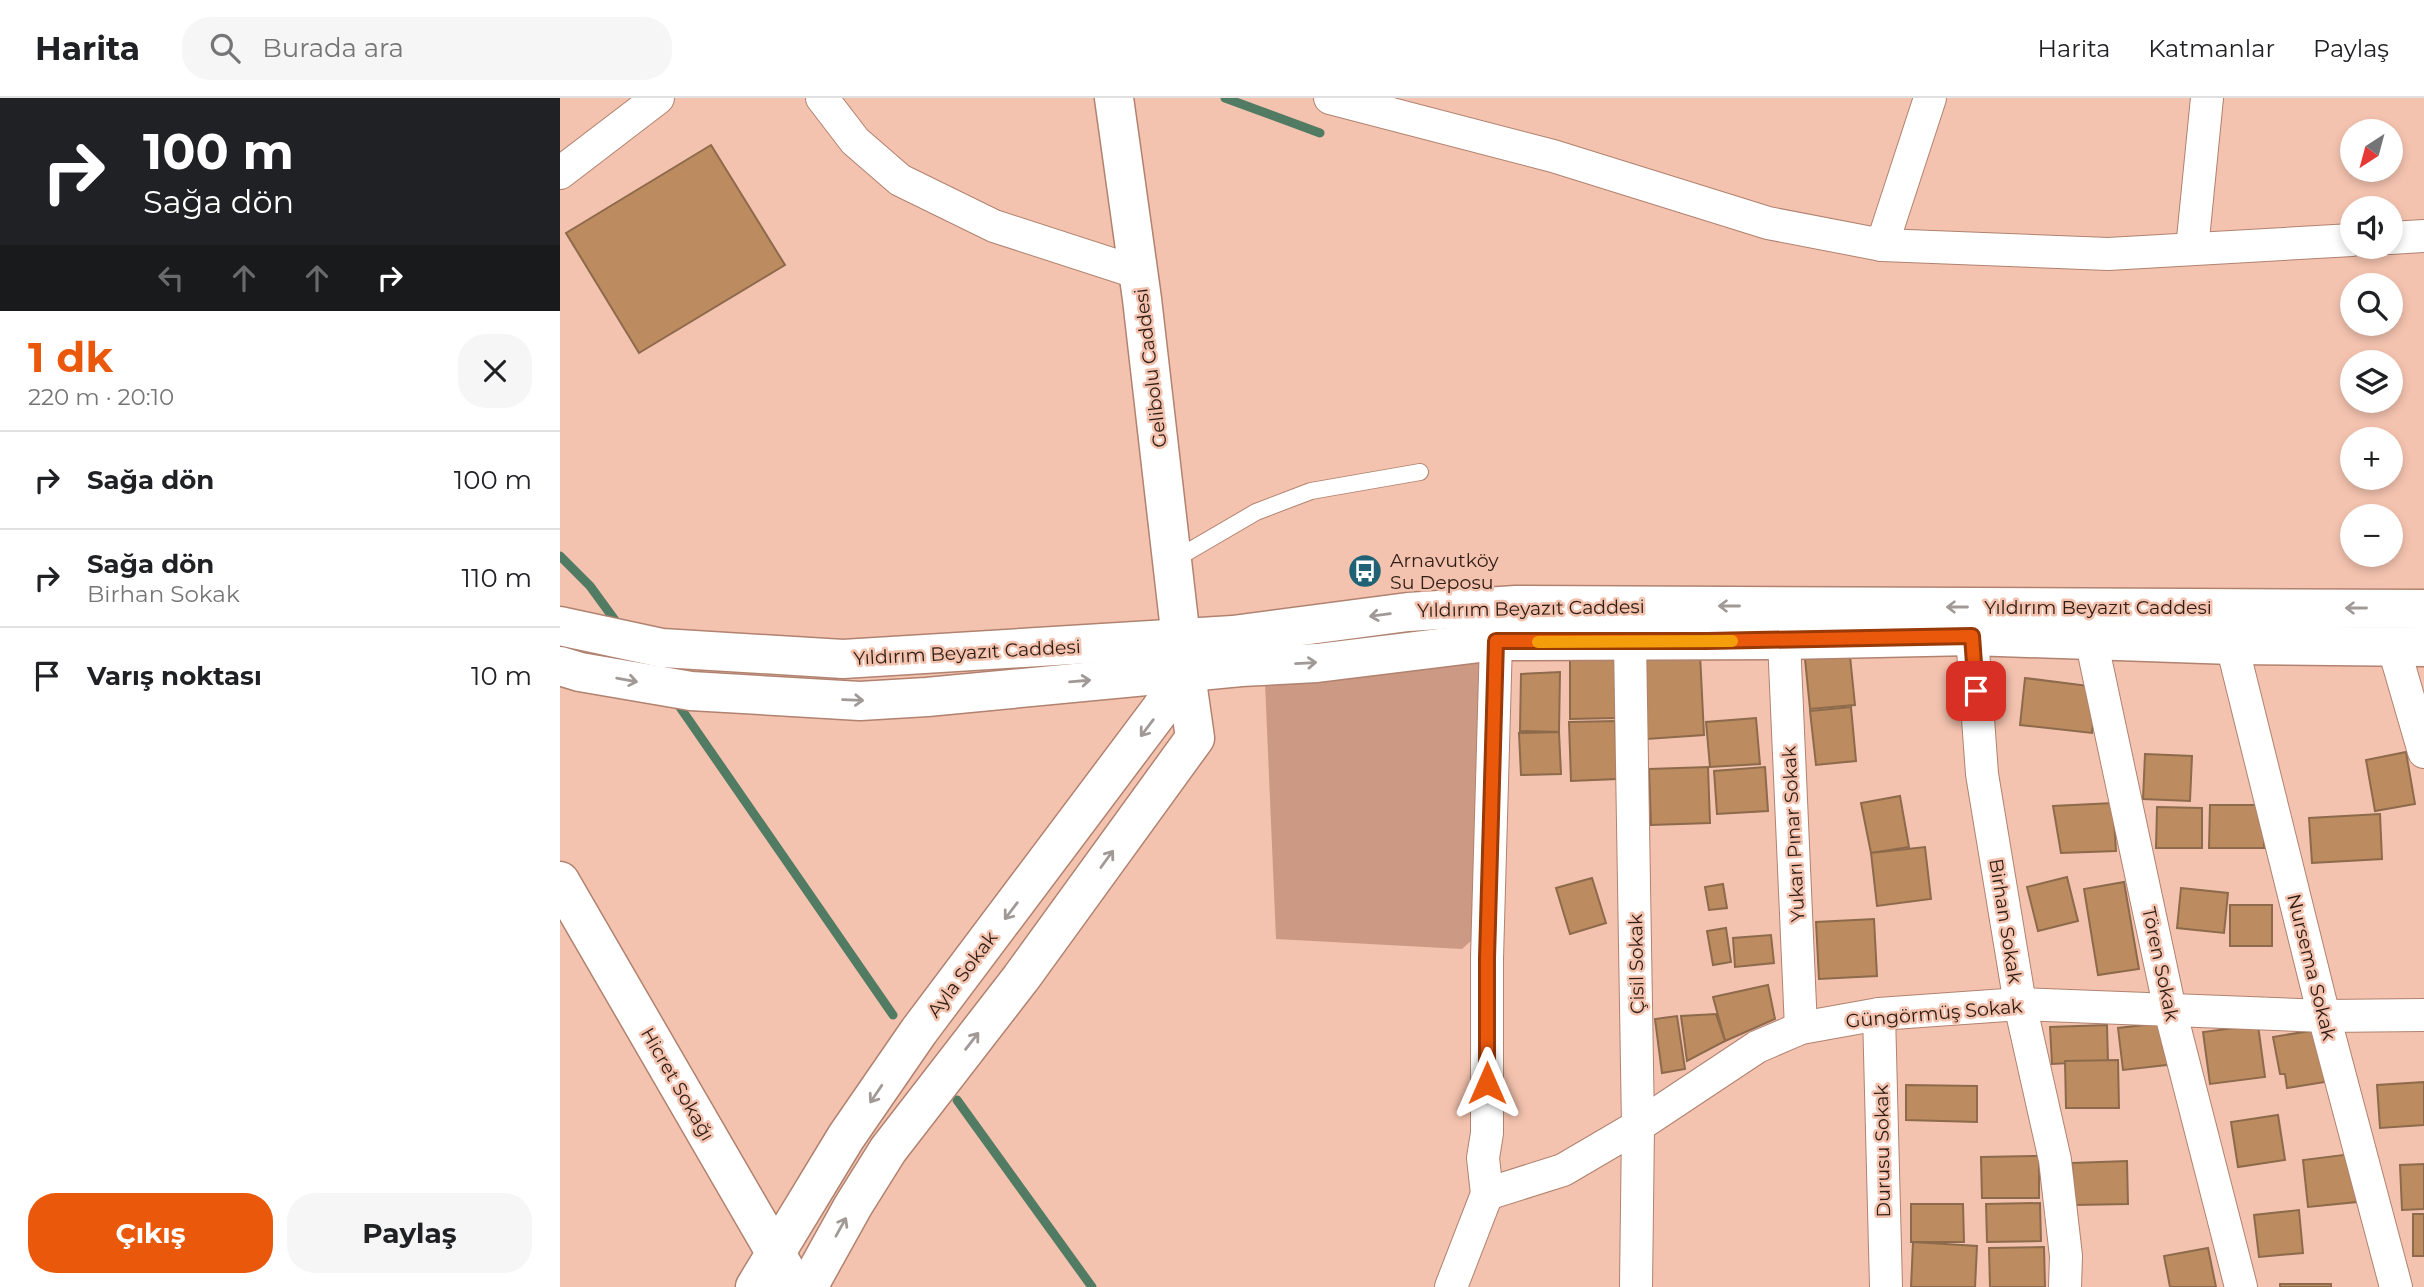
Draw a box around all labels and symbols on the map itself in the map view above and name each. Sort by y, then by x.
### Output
north arrow [2340,119,2403,182]
street label: Gelibolu Caddesi [1129,287,1172,449]
place label: Arnavutköy Su Deposu [1390,549,1499,594]
bus stop icon: Arnavutköy Su Deposu [1346,552,1384,590]
street label: Yıldırım Beyazıt Caddesi [1417,595,1645,622]
street label: Yıldırım Beyazıt Caddesi [1984,596,2212,619]
one-way arrow [1718,599,1741,613]
one-way arrow [1946,600,1969,614]
one-way arrow [2345,601,2368,615]
one-way arrow [1369,609,1392,622]
street label: Yıldırım Beyazıt Caddesi [853,635,1081,670]
one-way arrow [1295,657,1318,670]
pin [1946,661,2006,721]
one-way arrow [615,674,638,687]
one-way arrow [1068,674,1090,687]
one-way arrow [841,694,864,707]
one-way arrow [1140,718,1154,737]
street label: Yukarı Pınar Sokak [1777,745,1810,923]
one-way arrow [1100,850,1115,869]
street label: Birhan Sokak [1984,857,2027,986]
street label: Nursema Sokak [2282,891,2341,1043]
one-way arrow [1003,901,1018,919]
street label: Tören Sokak [2137,905,2184,1024]
street label: Çisil Sokak [1624,913,1649,1014]
street label: Ayla Sokak [922,926,1003,1022]
street label: Güngörmüş Sokak [1845,994,2024,1033]
street label: Hicret Sokağı [636,1024,719,1145]
one-way arrow [964,1033,979,1051]
position arrow [1450,1046,1524,1120]
one-way arrow [869,1084,883,1103]
street label: Durusu Sokak [1870,1084,1895,1218]
one-way arrow [835,1217,848,1238]

